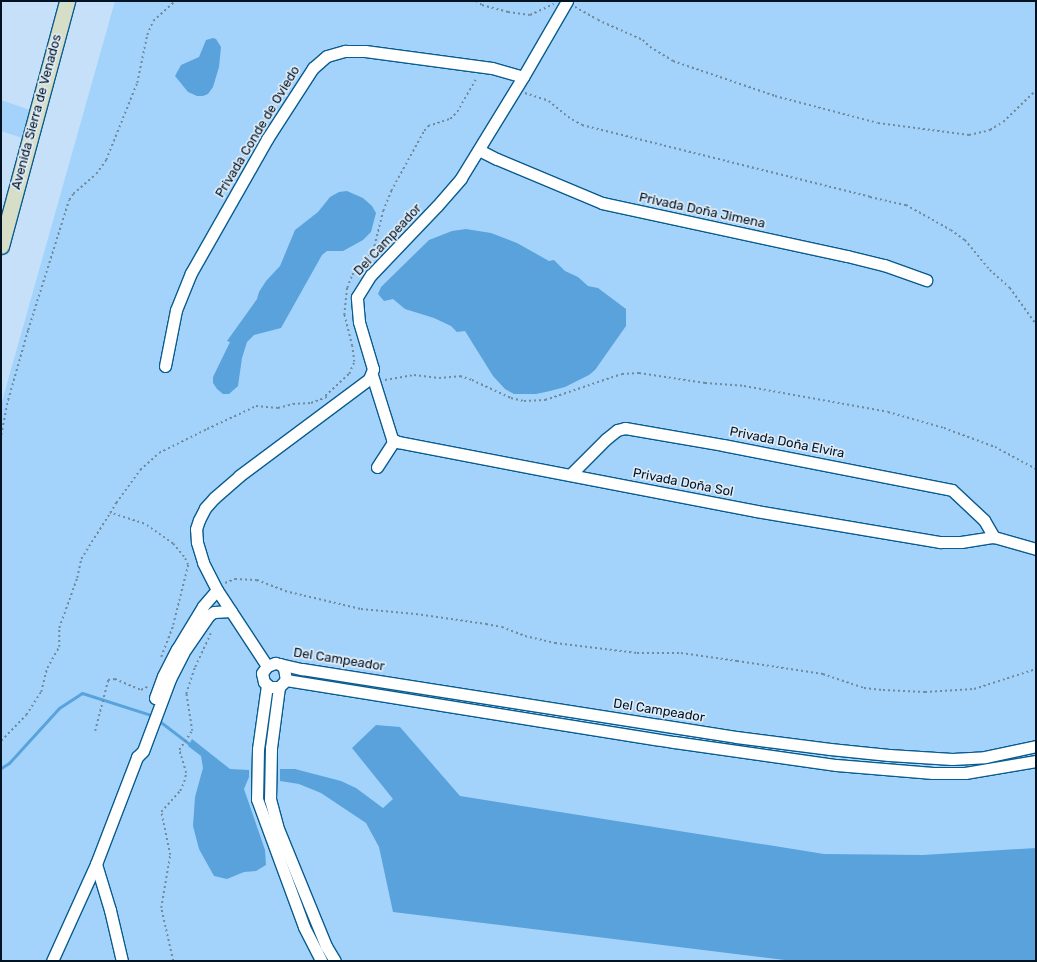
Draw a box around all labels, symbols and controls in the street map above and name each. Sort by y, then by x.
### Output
street label: Avenida Sierra de Venados [9,32,65,192]
street label: Privada Conde de Oviedo [213,63,303,201]
street label: Privada Doña Jimena [637,190,767,232]
street label: Del Campeador [351,201,425,279]
street label: Privada Doña Elvira [728,424,846,462]
street label: Privada Doña Sol [631,466,735,500]
street label: Del Campeador [292,645,386,675]
street label: Del Campeador [612,696,706,726]

